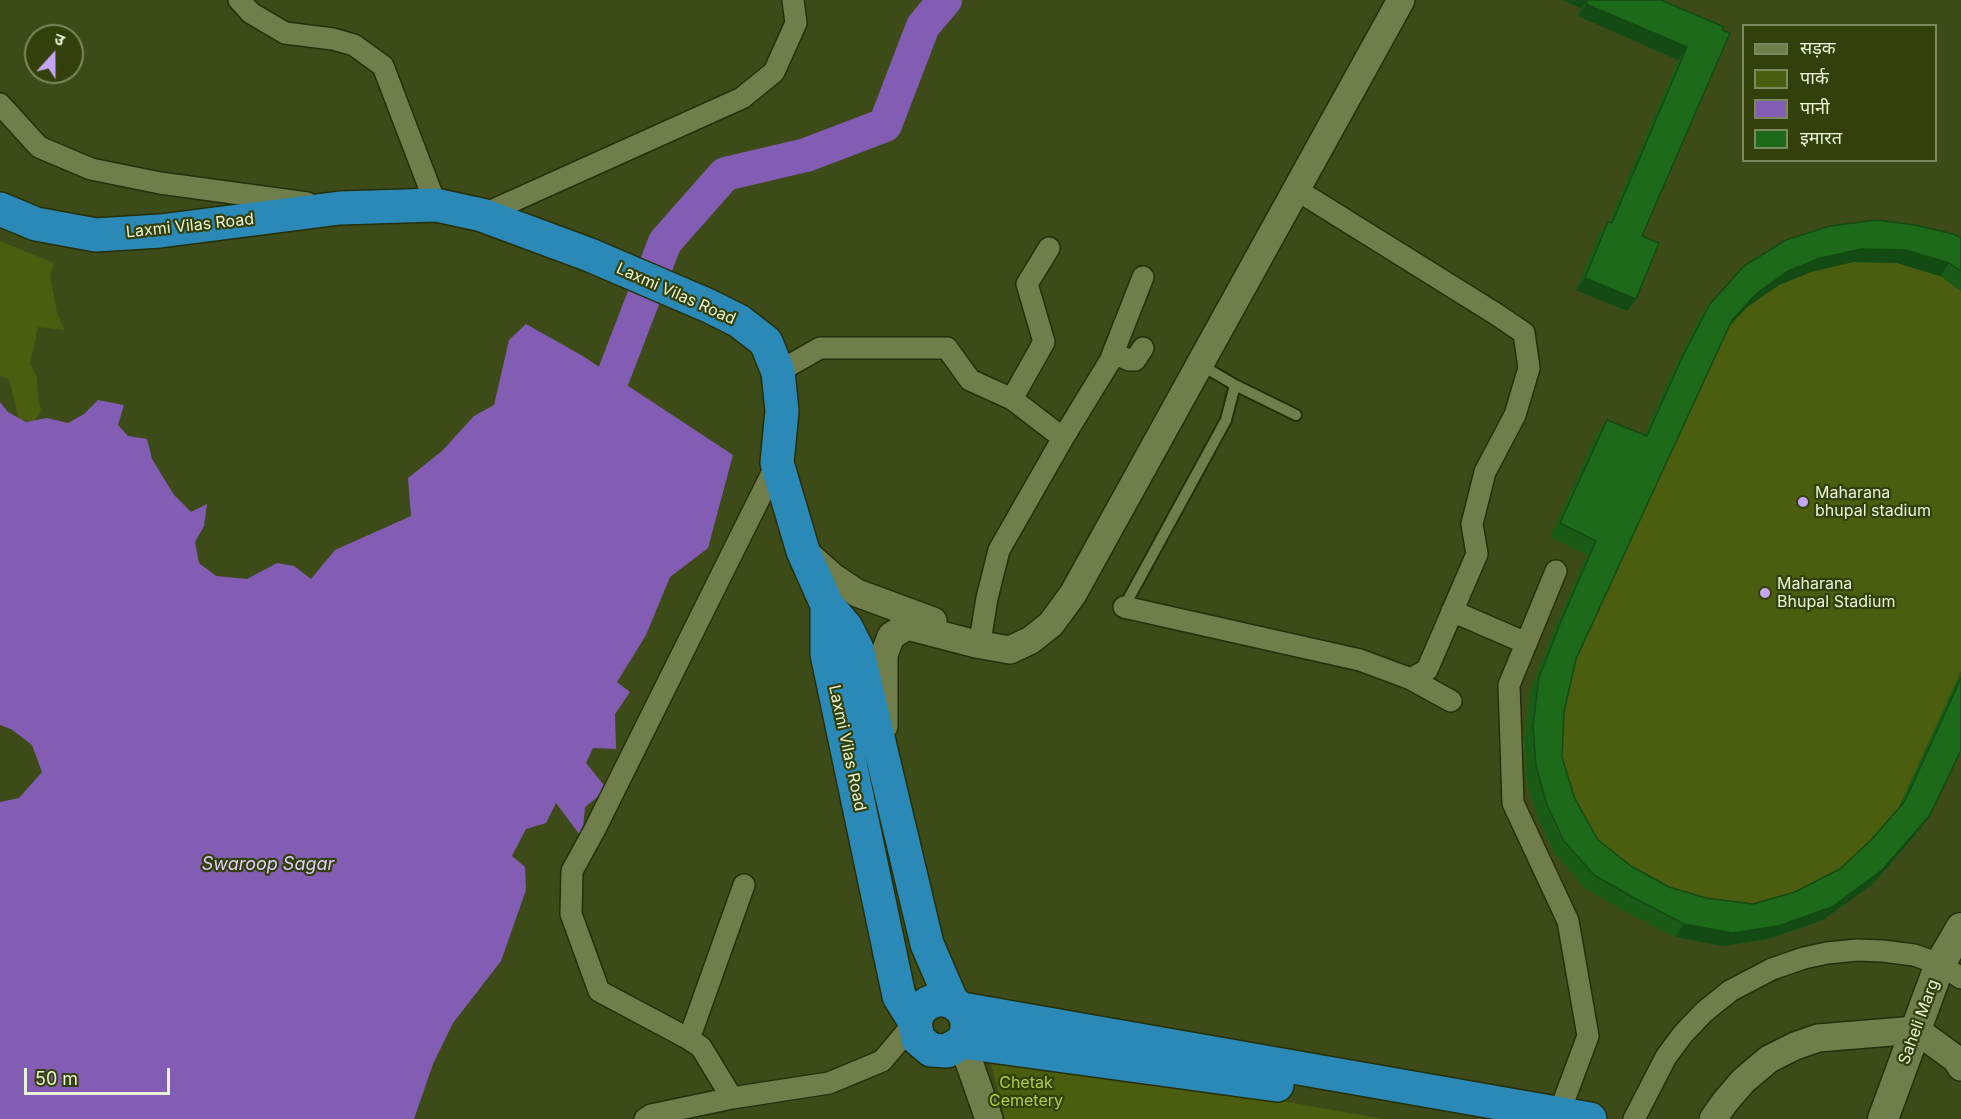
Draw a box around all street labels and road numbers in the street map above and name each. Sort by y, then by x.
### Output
street label: Laxmi Vilas Road [125,210,255,242]
street label: Laxmi Vilas Road [613,259,739,329]
street label: Laxmi Vilas Road [824,683,870,813]
street label: Saheli Marg [1895,977,1943,1067]

